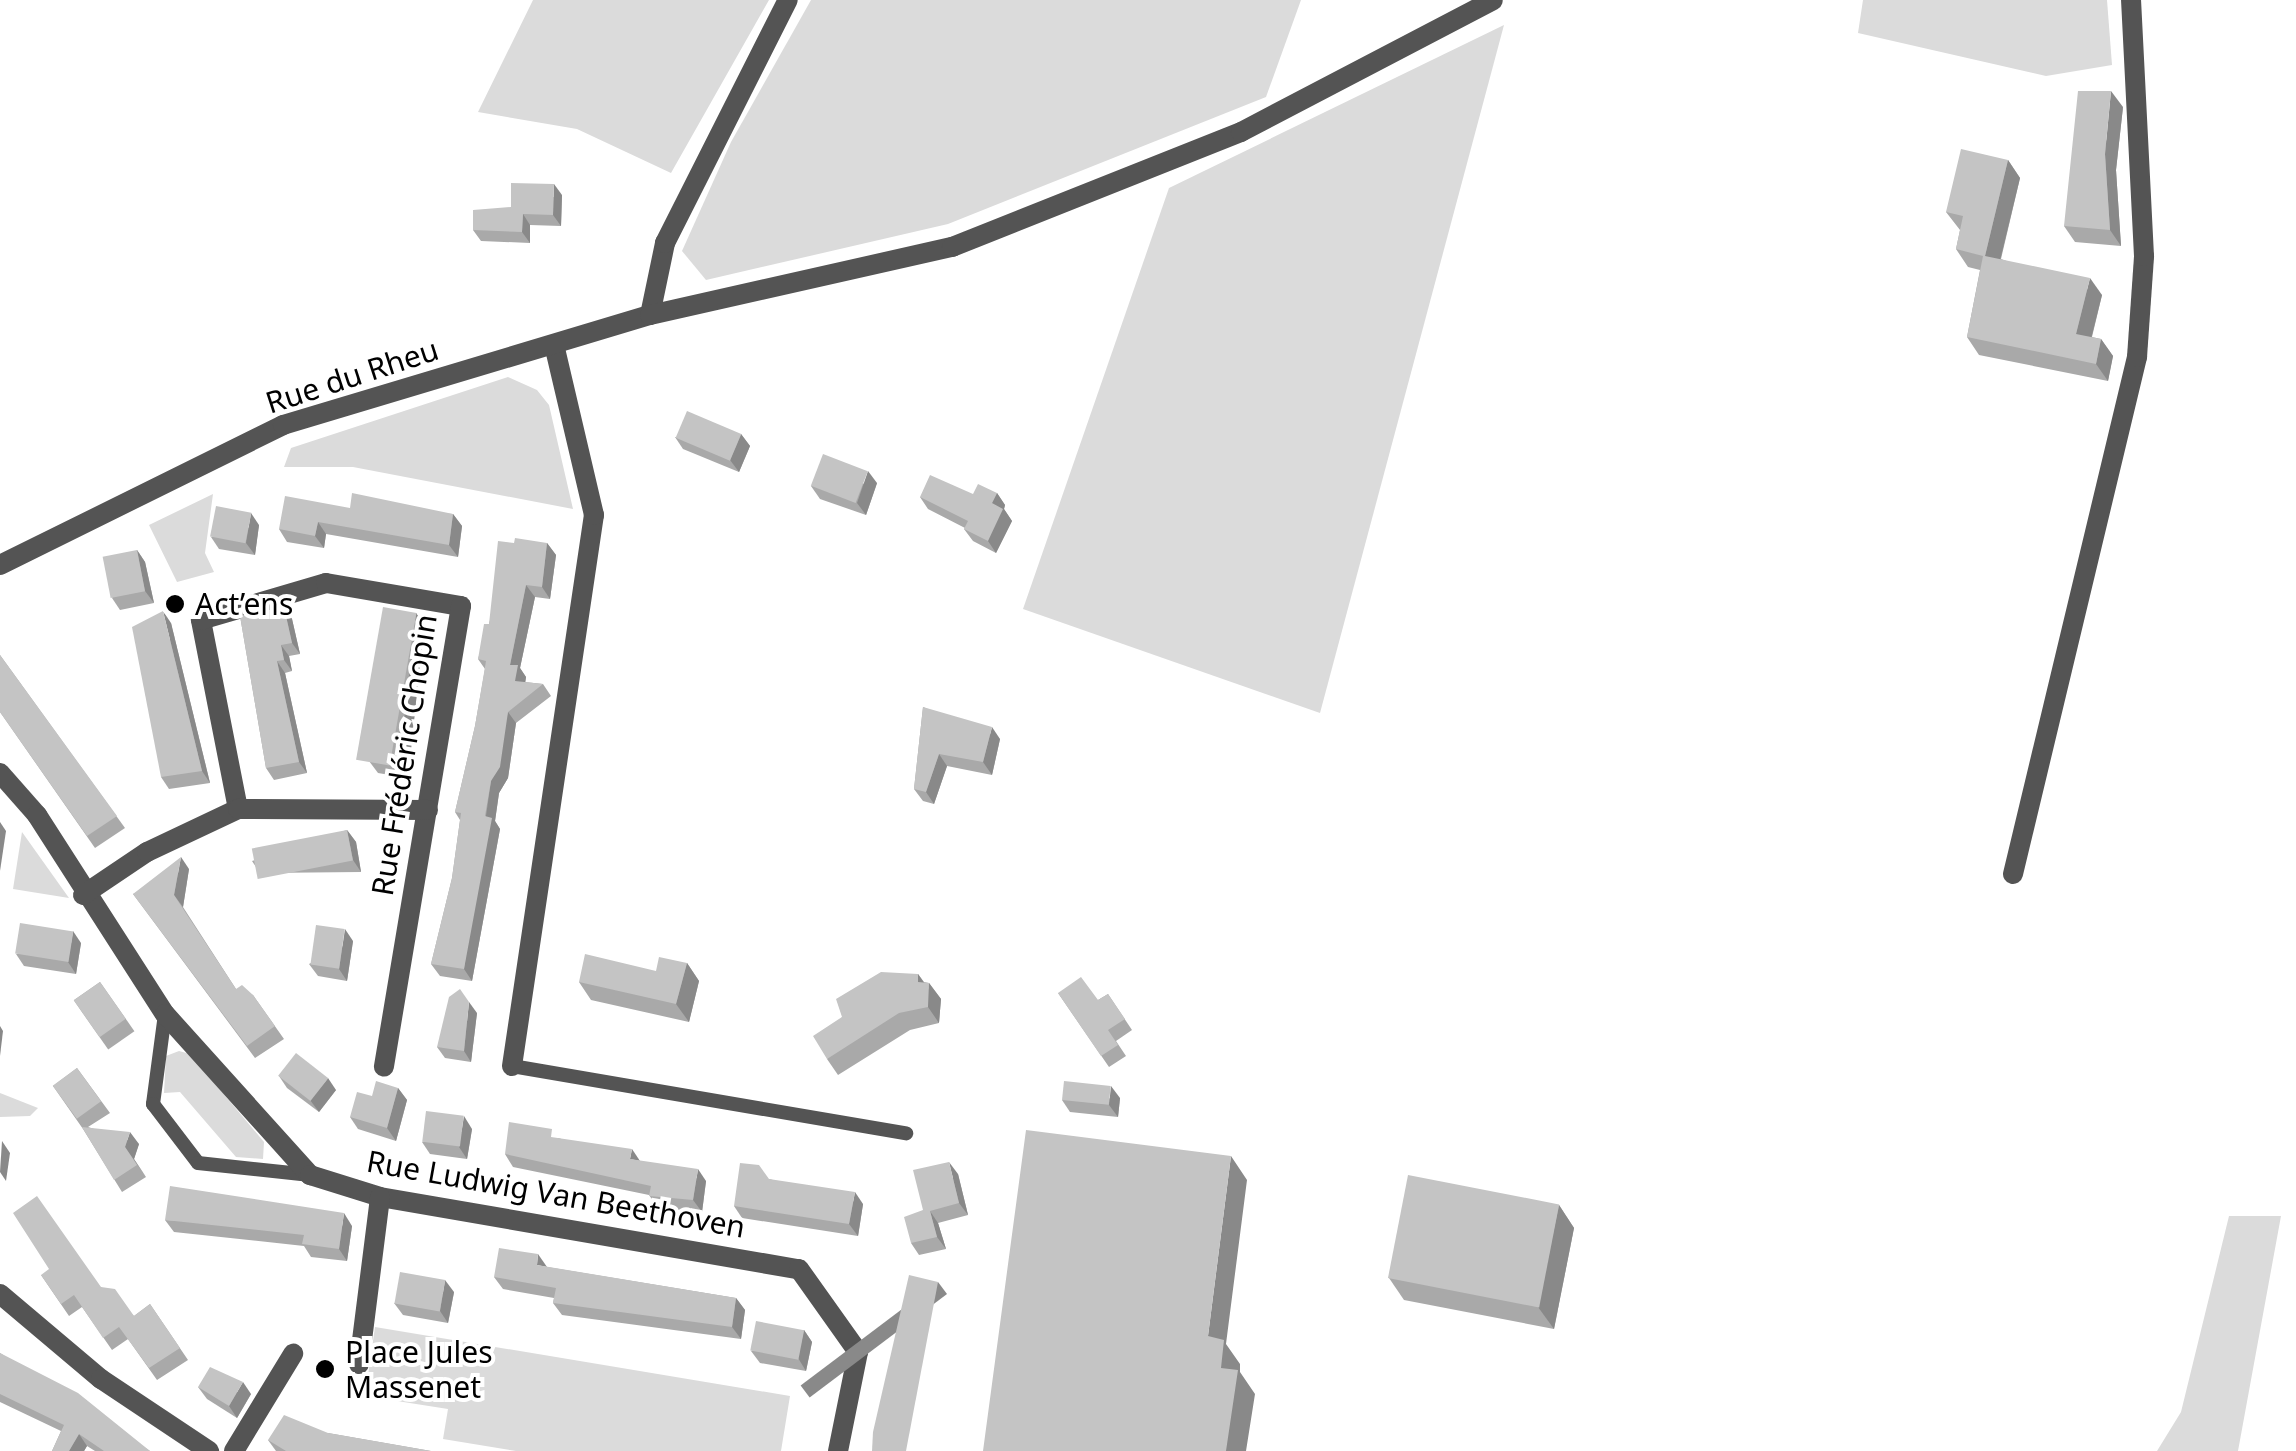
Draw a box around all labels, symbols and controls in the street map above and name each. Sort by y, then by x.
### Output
street label: Rue du Rheu [261,331,443,421]
place label: Act’ens [195,586,293,622]
marker: Act’ens [164,593,186,615]
street label: Rue Frédéric Chopin [364,612,444,898]
street label: Rue Ludwig Van Beethoven [364,1143,748,1245]
place label: Place Jules Massenet [345,1334,493,1404]
marker: Place Jules Massenet [314,1358,336,1380]

